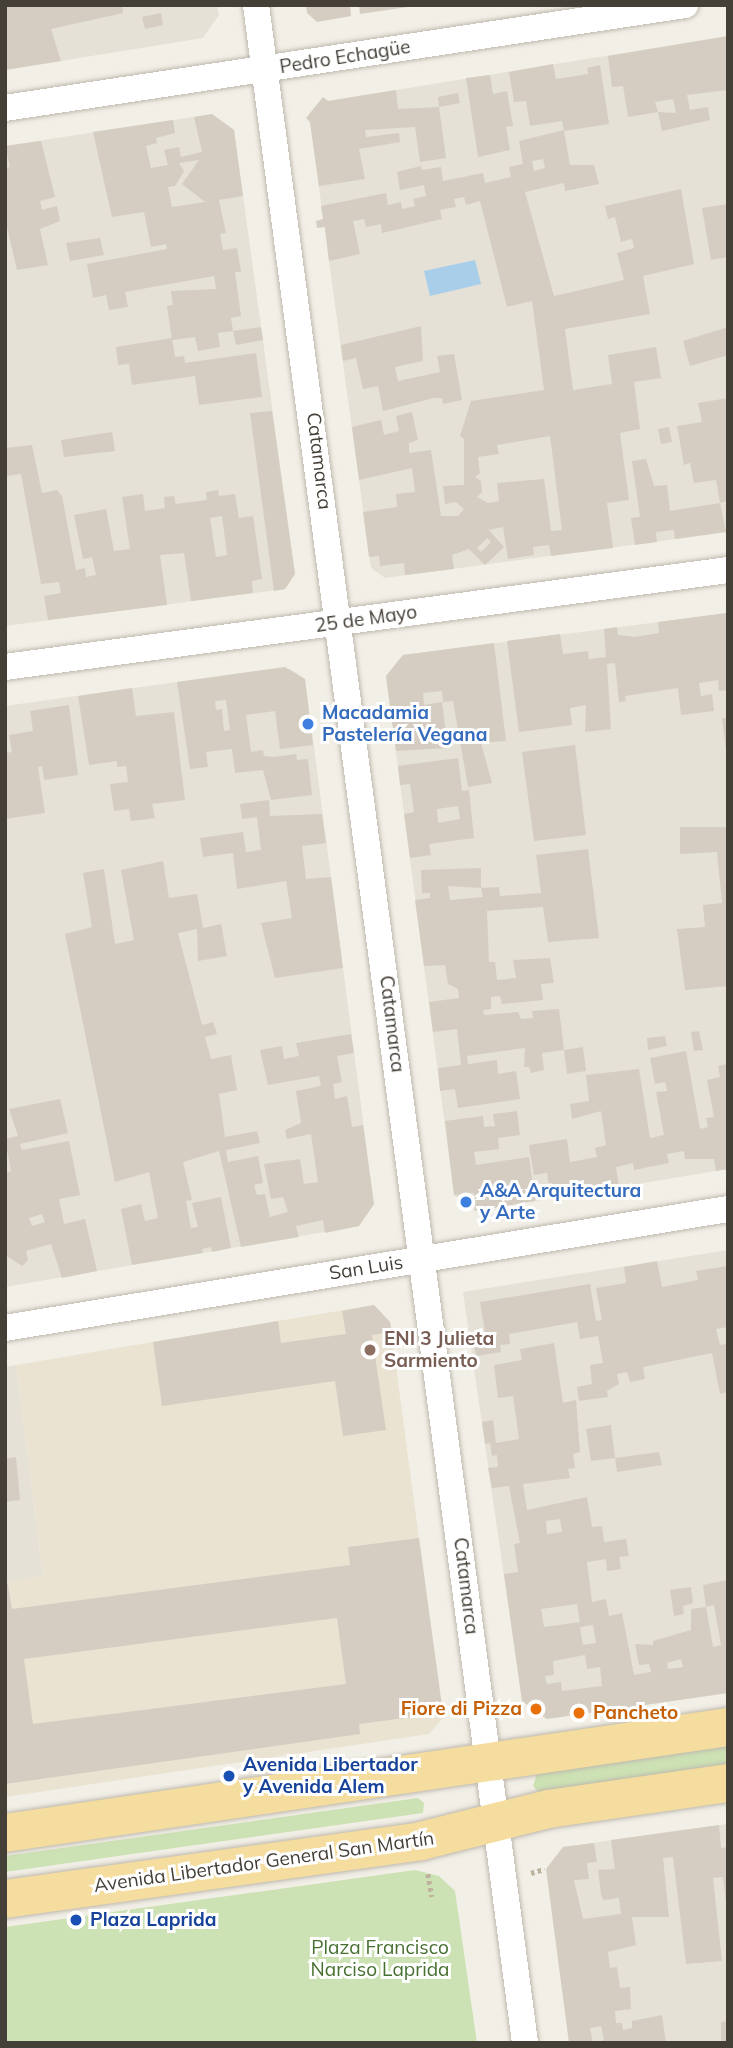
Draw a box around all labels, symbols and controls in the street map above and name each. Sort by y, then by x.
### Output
street label: Pedro Echagüe [278,35,412,79]
street label: Catamarca [302,411,336,511]
street label: 25 de Mayo [313,601,419,637]
place label: Macadamia Pastelería Vegana [322,702,487,746]
marker: Macadamia Pastelería Vegana [300,716,316,732]
street label: Catamarca [375,974,409,1074]
place label: A&A Arquitectura y Arte [480,1180,641,1224]
marker: A&A Arquitectura y Arte [458,1194,474,1210]
street label: San Luis [327,1251,405,1285]
place label: ENI 3 Julieta Sarmiento [384,1328,494,1372]
marker: ENI 3 Julieta Sarmiento [362,1342,378,1358]
street label: Catamarca [449,1536,483,1636]
place label: Fiore di Pizza [401,1698,522,1720]
marker: Fiore di Pizza [528,1701,544,1717]
place label: Pancheto [593,1702,678,1724]
marker: Pancheto [571,1705,587,1721]
place label: Avenida Libertador y Avenida Alem [243,1754,418,1798]
marker: Avenida Libertador y Avenida Alem [221,1768,237,1784]
street label: Avenida Libertador General San Martín [92,1827,436,1897]
place label: Plaza Laprida [90,1909,216,1931]
marker: Plaza Laprida [68,1912,84,1928]
park label: Plaza Francisco Narciso Laprida [311,1937,449,1981]

